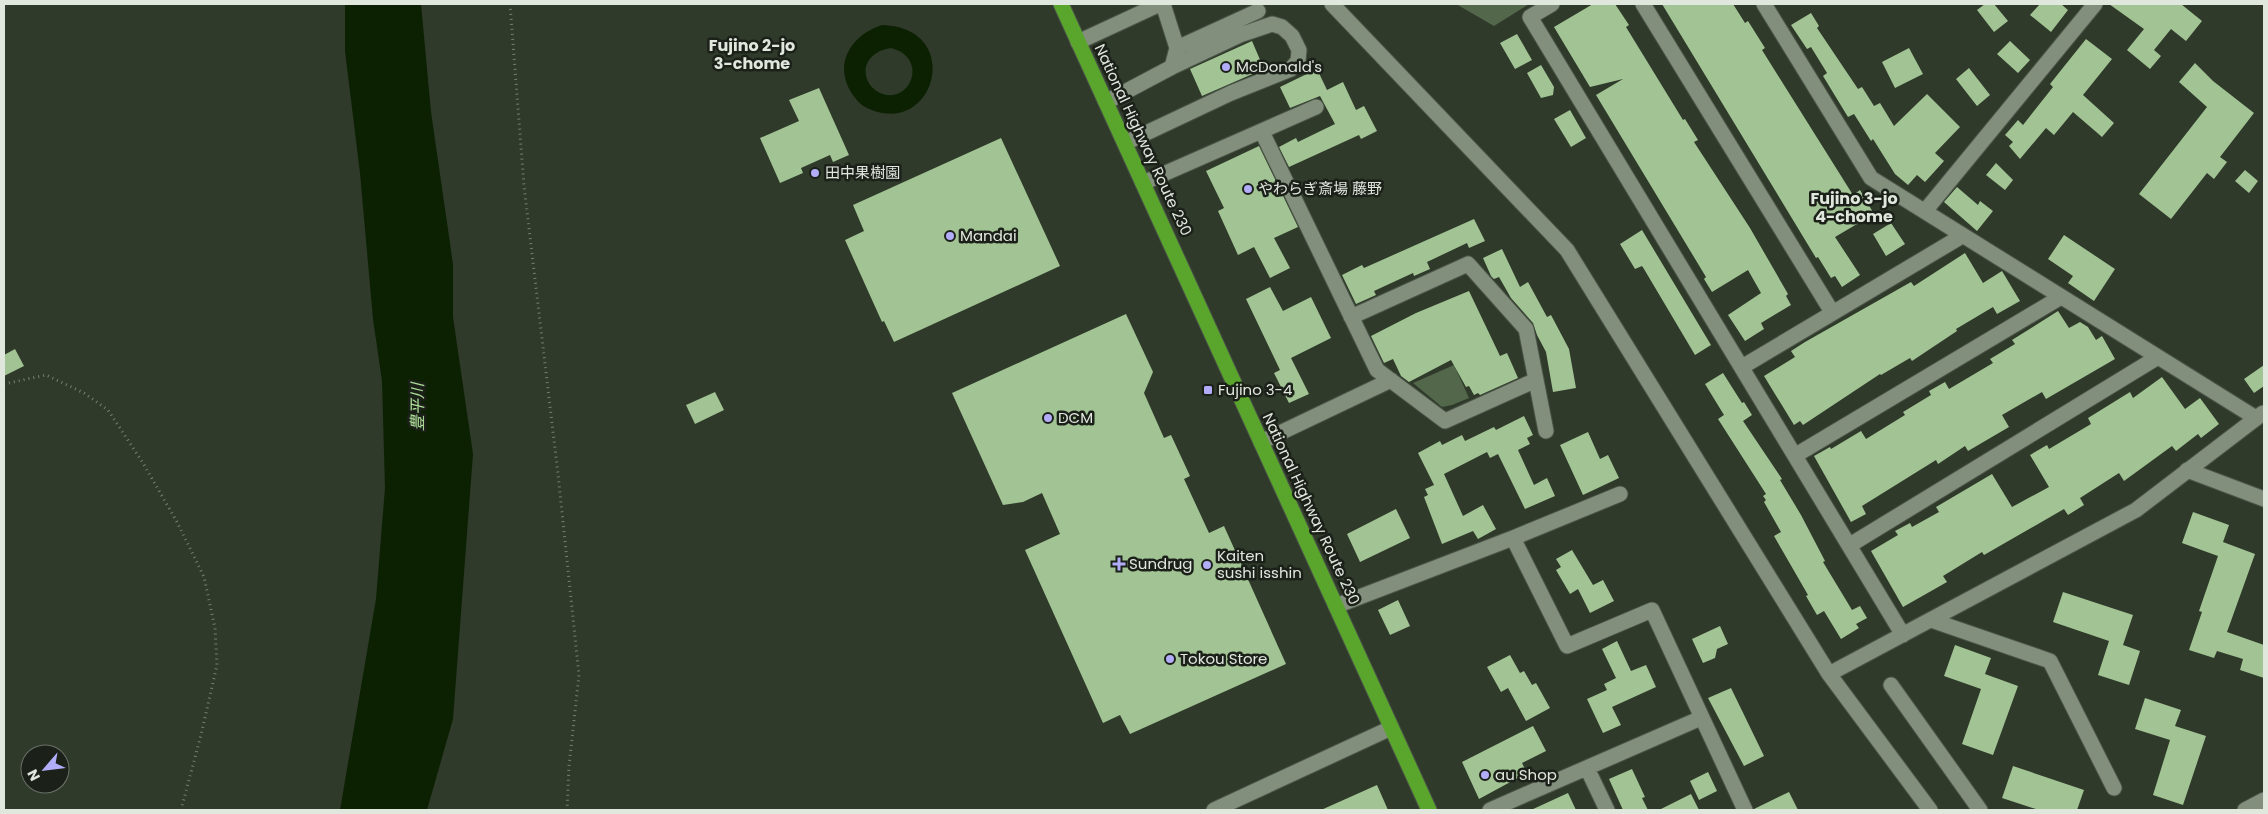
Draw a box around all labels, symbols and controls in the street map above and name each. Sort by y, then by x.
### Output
district label: Fujino 2-jo 3-chome [709,34,795,75]
street label: National Highway Route 230 [1090,40,1197,239]
place label: McDonald's [1236,56,1322,77]
marker: McDonald's [1220,61,1232,73]
place label: 田中果樹園 [825,162,900,183]
marker: 田中果樹園 [809,167,821,179]
place label: やわらぎ斎場 藤野 [1258,178,1382,199]
marker: やわらぎ斎場 藤野 [1242,183,1254,195]
district label: Fujino 3-jo 4-chome [1810,187,1898,228]
place label: Mandai [960,225,1017,246]
marker: Mandai [944,230,956,242]
place label: Fujino 3-4 [1218,379,1292,400]
water label: 豊平川 [406,381,429,431]
marker: Fujino 3-4 [1202,384,1214,396]
place label: DCM [1058,407,1093,428]
street label: National Highway Route 230 [1258,409,1365,608]
marker: DCM [1042,412,1054,424]
place label: Kaiten sushi isshin [1217,545,1302,583]
place label: Sundrug [1129,553,1192,574]
marker: Sundrug [1113,558,1125,570]
marker: Kaiten sushi isshin [1201,559,1213,571]
place label: Tokou Store [1180,648,1267,669]
marker: Tokou Store [1164,653,1176,665]
north arrow [20,744,70,794]
place label: au Shop [1495,764,1557,785]
text: N [22,766,45,784]
marker: au Shop [1479,769,1491,781]

